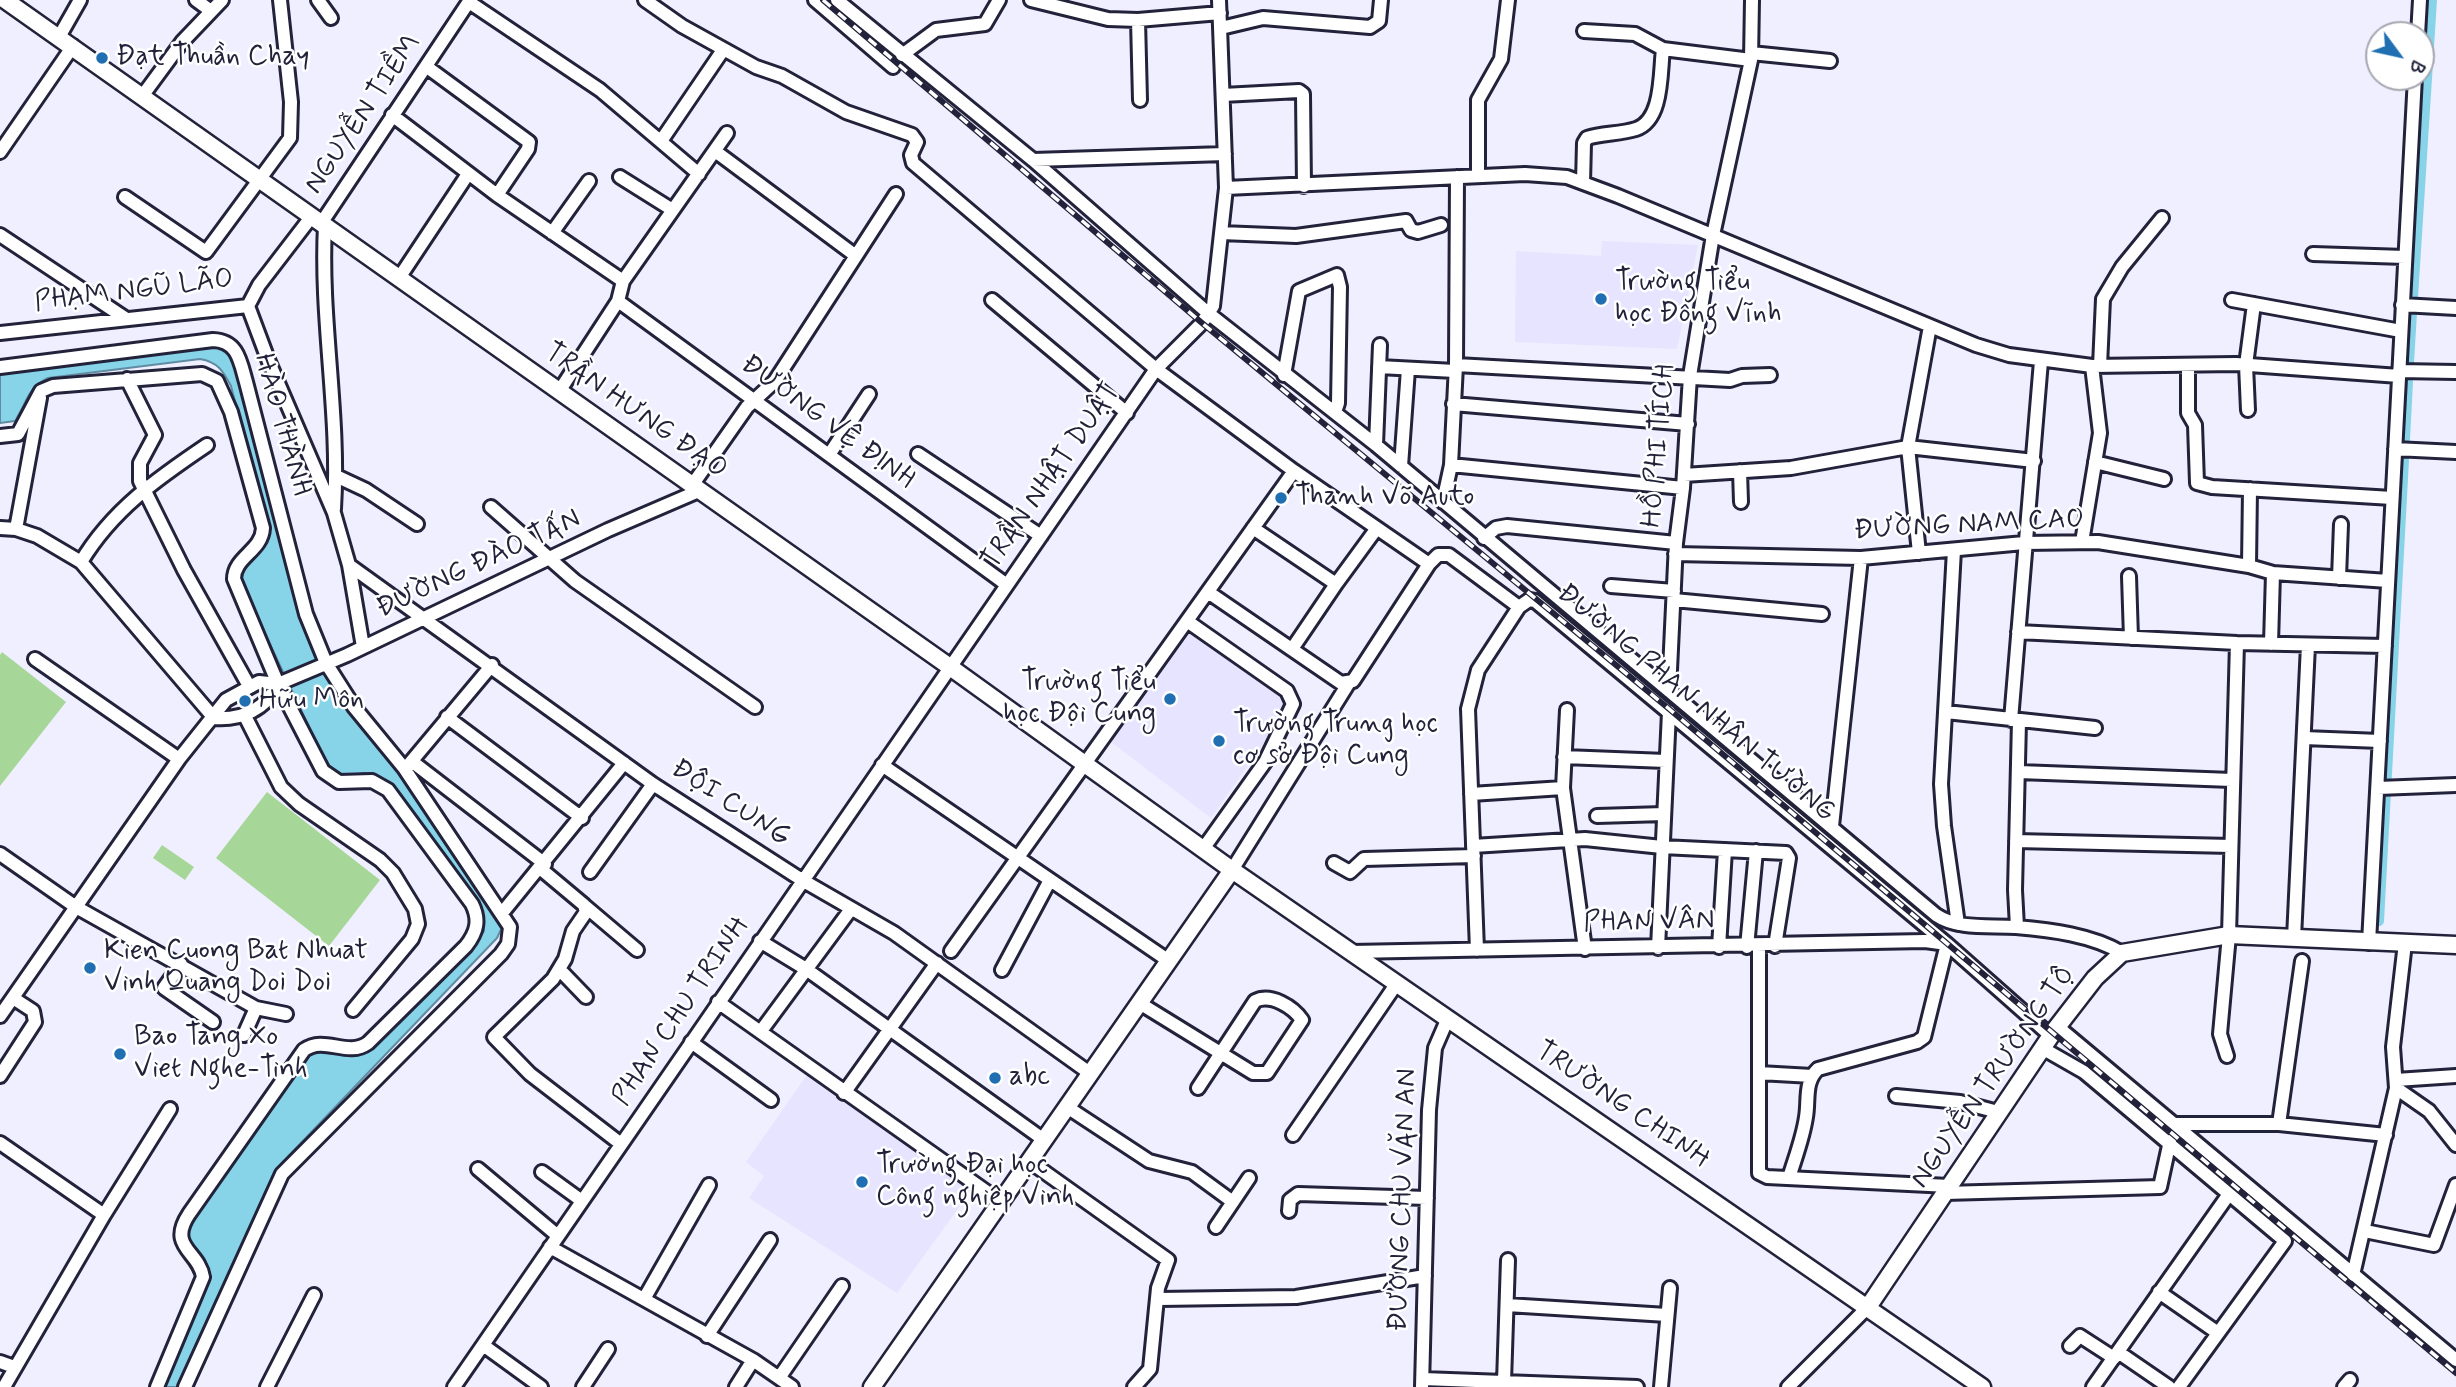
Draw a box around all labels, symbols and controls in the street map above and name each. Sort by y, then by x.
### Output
north arrow [2365,21,2435,91]
street label: NGUYỄN TIỀM [298,29,430,201]
place label: Đạt Thuần Chay [116,41,310,75]
marker: Đạt Thuần Chay [94,50,110,66]
text: B [2403,55,2430,78]
street label: PHẠM NGŨ LÃO [33,263,235,321]
place label: Trường Tiểu học Đông Vĩnh [1615,266,1782,332]
marker: Trường Tiểu học Đông Vĩnh [1593,291,1609,307]
street label: TRẦN HƯNG ĐẠO [537,336,733,488]
street label: ĐƯỜNG VỆ ĐỊNH [733,349,921,497]
street label: HÀO THÀNH [245,350,317,500]
street label: HỒ PHI TÍCH [1636,363,1684,529]
street label: TRẦN NHẬT DUẬT [975,377,1129,577]
place label: Thanh Võ Auto [1295,481,1474,515]
marker: Thanh Võ Auto [1273,490,1289,506]
street label: ĐƯỜNG ĐÀO TẤN [372,503,586,627]
street label: ĐƯỜNG NAM CAO [1853,503,2085,549]
street label: ĐƯỜNG PHAN NHÂN TƯỜNG [1549,578,1841,830]
place label: Trường Tiểu học Đội Cung [1003,666,1156,732]
place label: Hữu Môn [259,684,364,718]
marker: Trường Tiểu học Đội Cung [1162,691,1178,707]
marker: Hữu Môn [237,693,253,709]
place label: Trường Trung học cơ sở Đội Cung [1233,708,1438,774]
marker: Trường Trung học cơ sở Đội Cung [1211,733,1227,749]
street label: ĐỘI CUNG [664,753,796,855]
street label: PHAN VÂN [1583,905,1715,941]
street label: PHAN CHU TRINH [606,911,758,1113]
place label: Kien Cuong Bat Nhuat Vinh Quang Doi Doi [104,935,368,1001]
marker: Kien Cuong Bat Nhuat Vinh Quang Doi Doi [82,960,98,976]
street label: NGUYỄN TRƯỜNG TỘ [1905,961,2083,1195]
place label: Bao Tang Xo Viet Nghe-Tinh [134,1021,308,1087]
street label: TRƯỜNG CHINH [1528,1035,1716,1177]
marker: Bao Tang Xo Viet Nghe-Tinh [112,1046,128,1062]
place label: abc [1009,1061,1050,1095]
street label: ĐƯỜNG CHU VĂN AN [1383,1068,1425,1332]
marker: abc [987,1070,1003,1086]
place label: Trường Đại học Công nghiệp Vinh [876,1149,1074,1215]
marker: Trường Đại học Công nghiệp Vinh [854,1174,870,1190]

